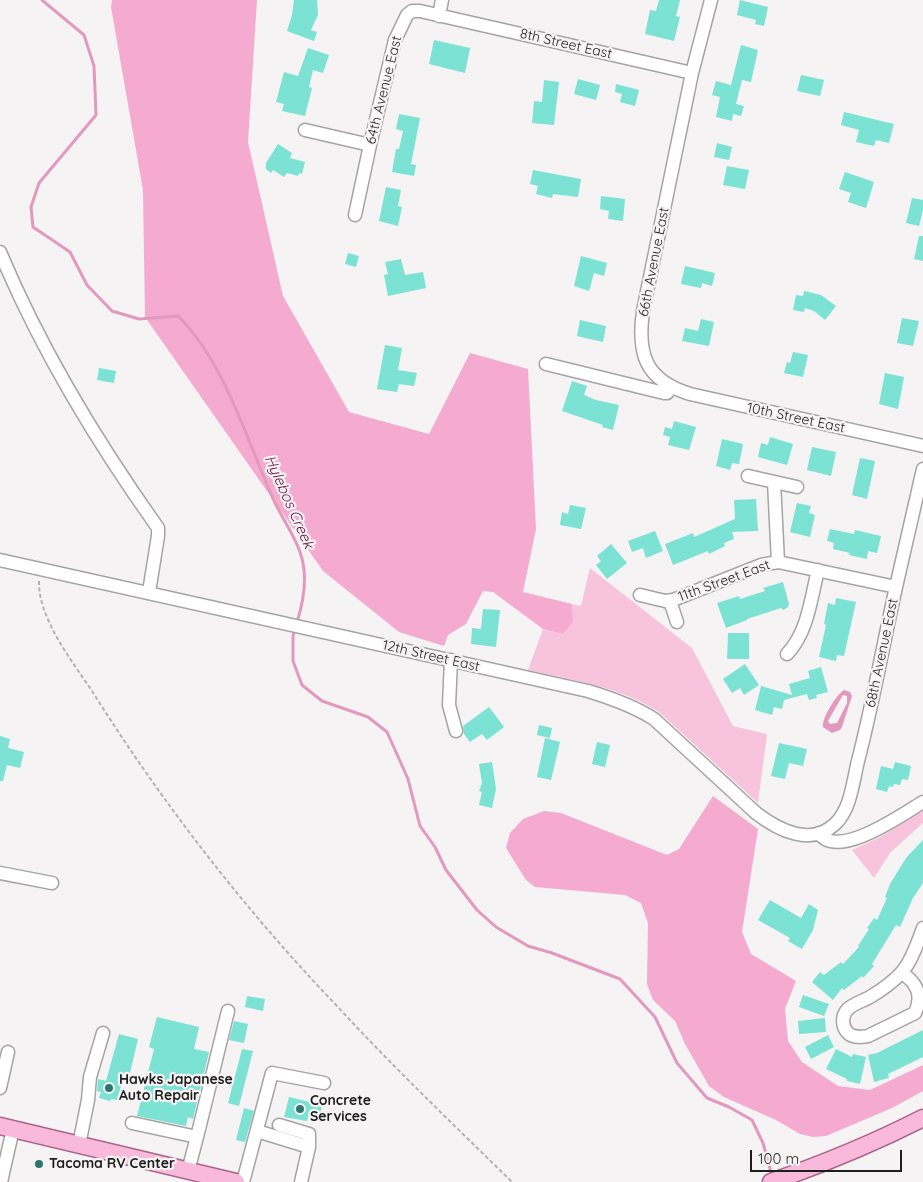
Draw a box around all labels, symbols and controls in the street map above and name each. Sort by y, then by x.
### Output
street label: 8th Street East [518,25,614,63]
street label: 64th Avenue East [362,34,406,146]
street label: 66th Avenue East [635,206,673,318]
street label: 10th Street East [745,399,847,437]
water label: Hylebos Creek [260,452,318,552]
street label: 11th Street East [676,557,772,605]
street label: 68th Avenue East [862,597,902,709]
street label: 12th Street East [381,637,481,675]
place label: Hawks Japanese Auto Repair [119,1072,233,1104]
marker: Hawks Japanese Auto Repair [103,1082,115,1094]
place label: Concrete Services [310,1093,371,1126]
marker: Concrete Services [294,1103,306,1115]
scale bar [753,1140,906,1172]
text: 100 m [758,1149,799,1168]
place label: Tacoma RV Center [49,1156,175,1172]
marker: Tacoma RV Center [33,1158,45,1170]

